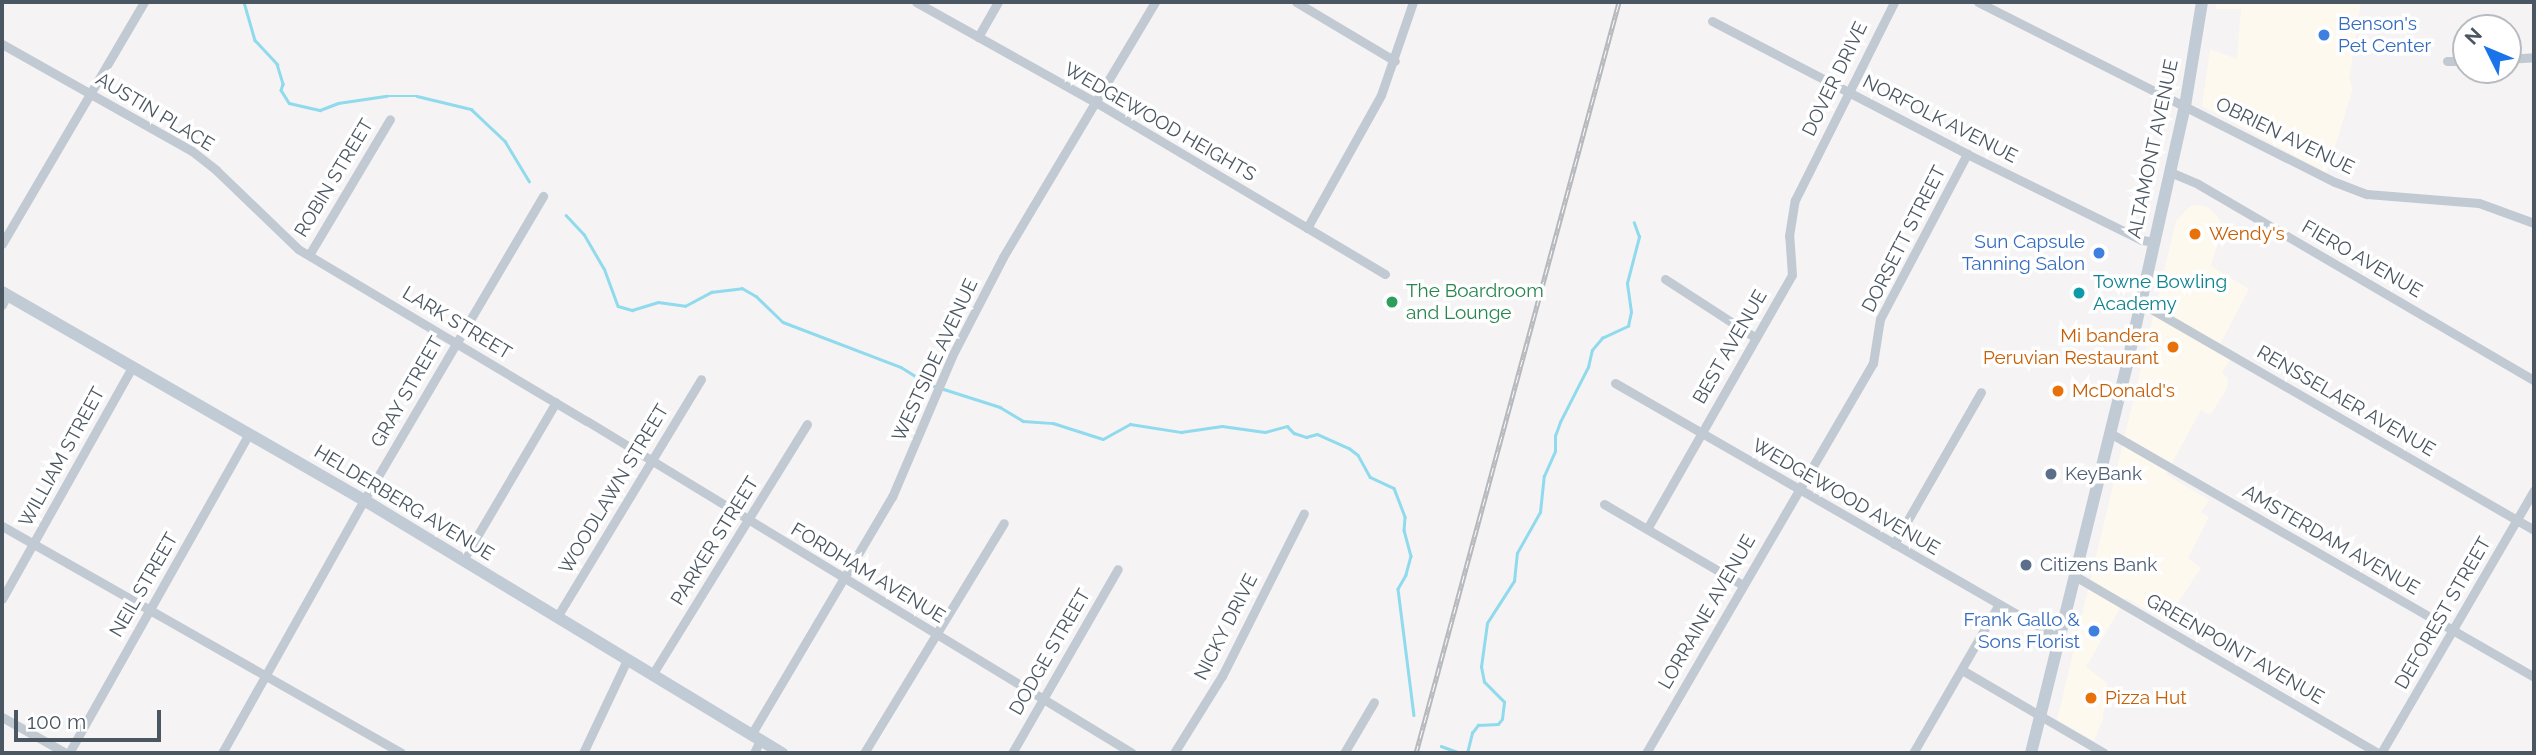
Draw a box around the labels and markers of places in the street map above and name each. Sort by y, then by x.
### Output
place label: Benson's Pet Center [2338,13,2431,57]
marker: Benson's Pet Center [2316,27,2332,43]
place label: Wendy's [2209,223,2285,245]
marker: Wendy's [2187,226,2203,242]
place label: Sun Capsule Tanning Salon [1962,231,2085,275]
marker: Sun Capsule Tanning Salon [2091,245,2107,261]
place label: Towne Bowling Academy [2093,271,2227,315]
place label: The Boardroom and Lounge [1406,280,1544,324]
marker: Towne Bowling Academy [2071,285,2087,301]
marker: The Boardroom and Lounge [1384,294,1400,310]
place label: Mi bandera Peruvian Restaurant [1983,325,2159,369]
marker: Mi bandera Peruvian Restaurant [2165,339,2181,355]
place label: McDonald's [2072,380,2175,402]
marker: McDonald's [2050,383,2066,399]
place label: KeyBank [2065,463,2142,485]
marker: KeyBank [2043,466,2059,482]
place label: Citizens Bank [2040,554,2157,576]
marker: Citizens Bank [2018,557,2034,573]
place label: Frank Gallo & Sons Florist [1963,609,2080,653]
marker: Frank Gallo & Sons Florist [2086,623,2102,639]
place label: Pizza Hut [2105,687,2187,709]
marker: Pizza Hut [2083,690,2099,706]

